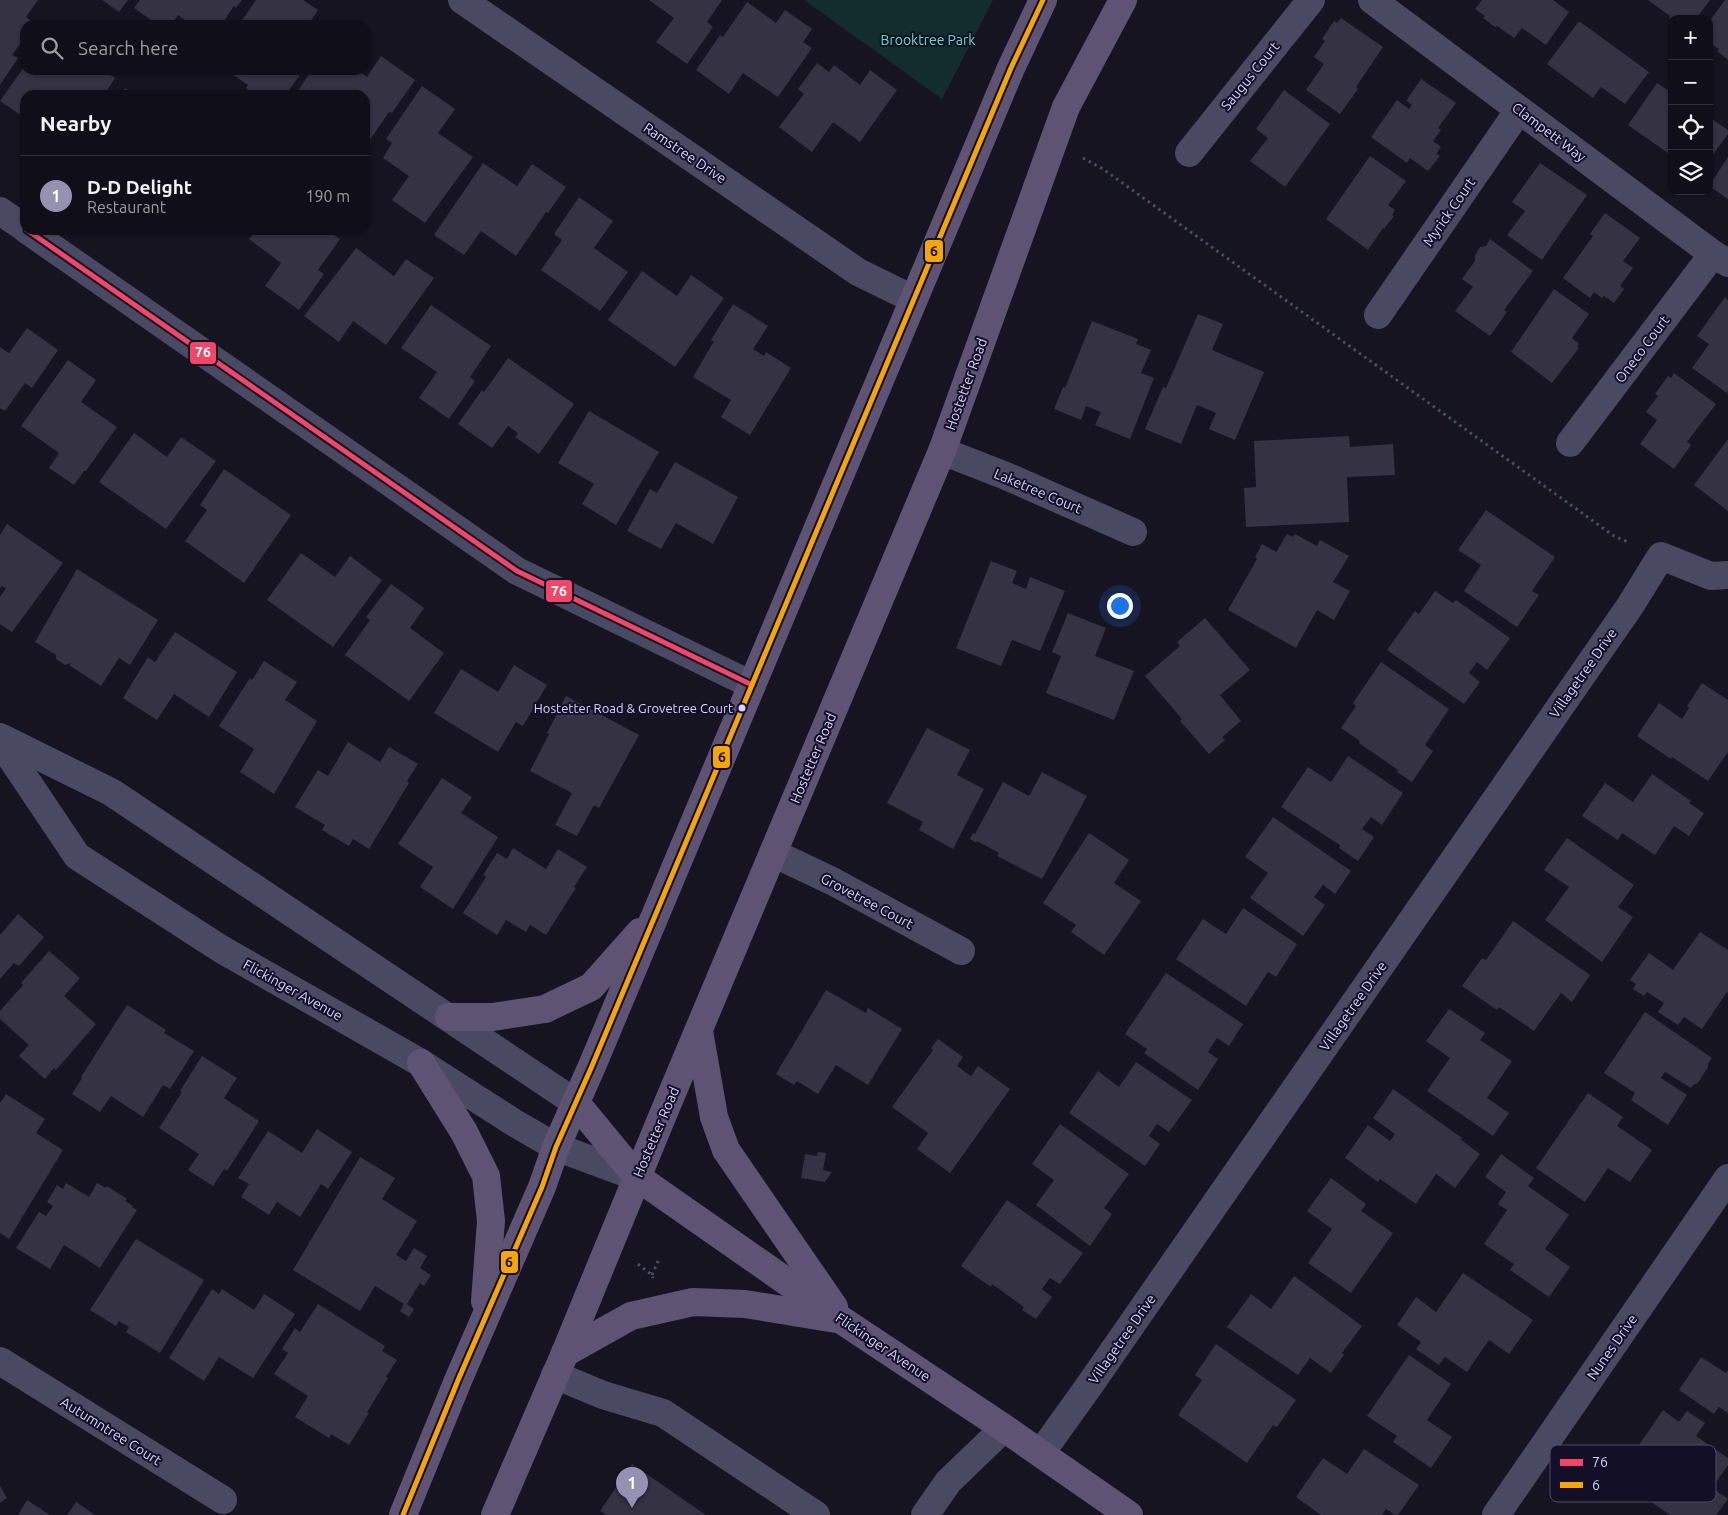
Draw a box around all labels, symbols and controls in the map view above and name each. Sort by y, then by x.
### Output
map controls [1668,15,1713,195]
button: + [1668,15,1713,60]
search box [20,20,370,75]
park label: Brooktree Park [881,32,975,48]
icon: search [38,34,66,62]
text: Search here [78,37,178,59]
street label: Saugus Court [1218,38,1283,113]
button: − [1668,60,1713,105]
street label: Clampett Way [1509,99,1589,165]
button: locate [1668,105,1713,150]
text: Nearby [40,111,111,135]
street label: Ramstree Drive [640,119,730,187]
button: layers [1668,150,1713,195]
street label: Myrick Court [1420,174,1479,249]
text: D-D Delight [87,176,192,198]
text: 1 [51,187,61,205]
text: 190 m [305,187,350,205]
text: Restaurant [87,198,166,216]
line badge: 6 [924,239,944,263]
text: 6 [930,243,938,259]
street label: Oneco Court [1612,312,1673,386]
street label: Hostetter Road [942,336,990,432]
line badge: 76 [189,341,217,365]
text: 76 [195,344,211,360]
street label: Laketree Court [992,465,1085,517]
line badge: 76 [545,579,573,603]
text: 76 [551,583,567,599]
your location [1107,593,1133,619]
street label: Villagetree Drive [1546,625,1620,721]
place label: Hostetter Road & Grovetree Court [534,701,733,715]
marker: Hostetter Road & Grovetree Court [737,703,747,713]
street label: Hostetter Road [787,710,839,806]
line badge: 6 [712,745,731,769]
text: 6 [718,749,726,765]
street label: Grovetree Court [818,870,916,932]
street label: Flickinger Avenue [241,956,345,1024]
street label: Villagetree Drive [1316,958,1390,1054]
street label: Hostetter Road [630,1084,682,1180]
line badge: 6 [500,1250,519,1274]
text: 6 [505,1254,513,1270]
street label: Villagetree Drive [1085,1291,1159,1387]
street label: Flickinger Avenue [833,1309,933,1385]
street label: Nunes Drive [1584,1311,1640,1383]
street label: Autumntree Court [58,1394,165,1469]
legend [1550,1445,1716,1502]
text: 76 [1592,1454,1608,1470]
pin: 1 [616,1467,648,1508]
text: 6 [1592,1477,1600,1493]

